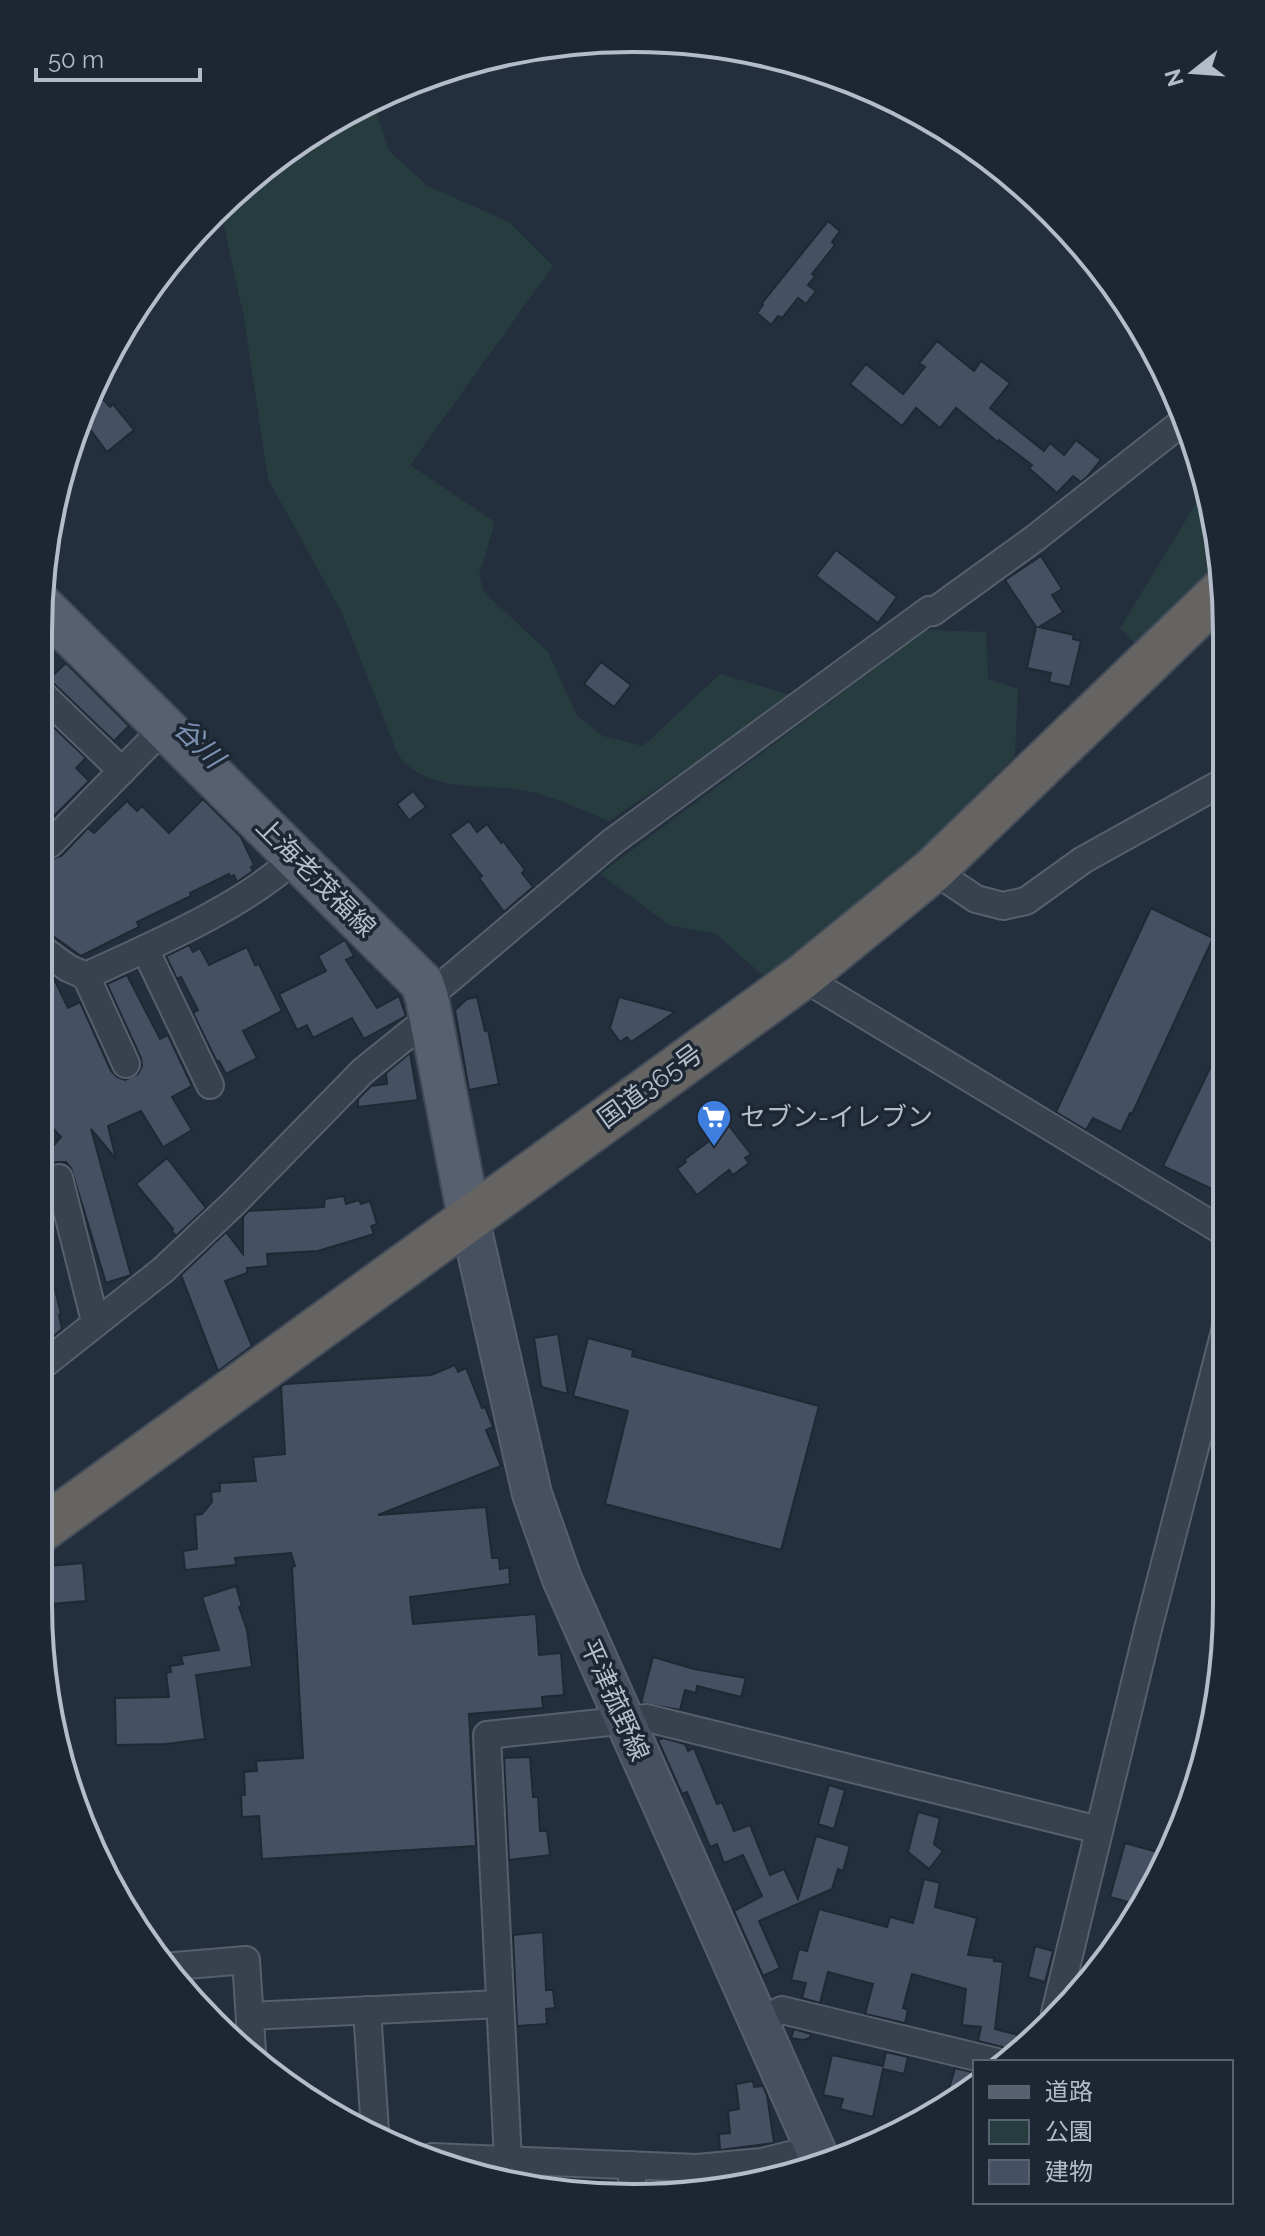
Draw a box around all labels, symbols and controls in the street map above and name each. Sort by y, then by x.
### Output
scale bar [36,32,200,82]
north arrow [1153,32,1233,112]
text: 50 m [48,45,104,74]
text: N [1159,66,1189,90]
water label: 谷川 [168,712,233,777]
street label: 上海老茂福線 [250,811,382,943]
street label: 国道365号 [592,1038,708,1134]
supermarket icon: セブン-イレブン [695,1098,733,1148]
place label: セブン-イレブン [740,1102,933,1132]
street label: 平津菰野線 [575,1635,655,1765]
legend [973,2060,1233,2204]
text: 道路 [1045,2077,1093,2106]
text: 公園 [1045,2117,1093,2146]
text: 建物 [1045,2157,1093,2186]

